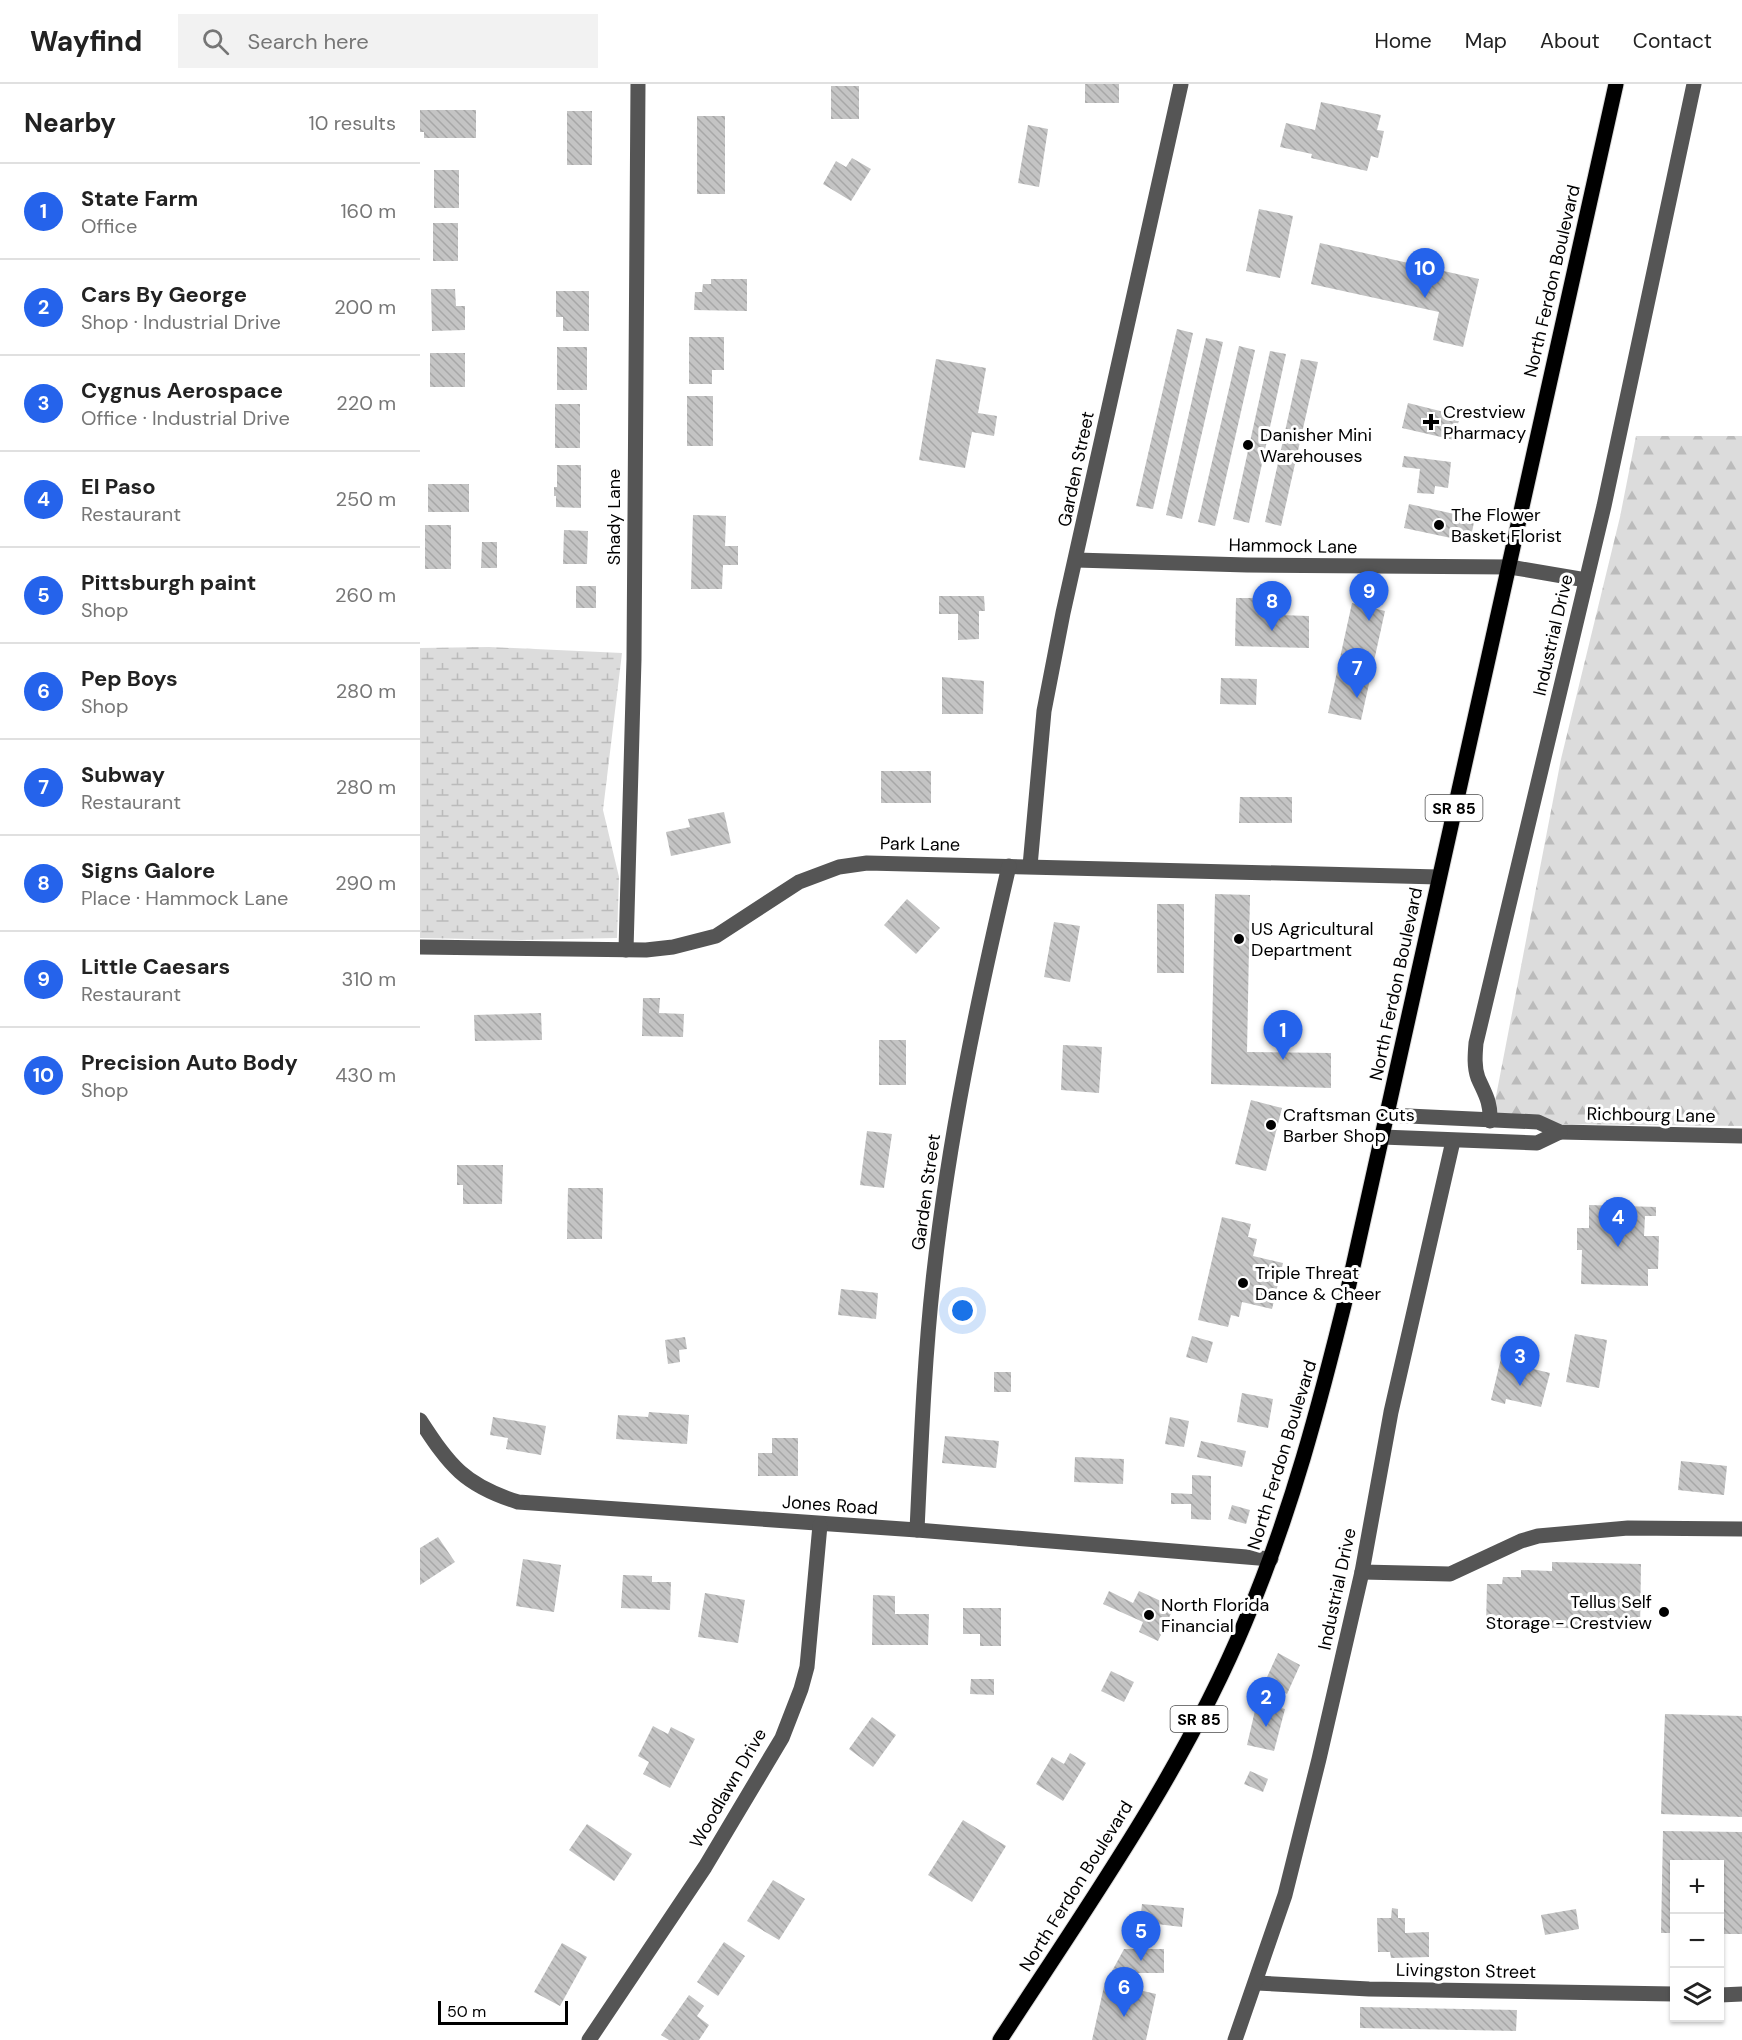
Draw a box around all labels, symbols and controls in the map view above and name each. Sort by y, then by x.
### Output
search box [178,14,598,68]
text: Wayfind [30,23,142,60]
icon: search [199,25,232,58]
text: Search here [247,27,369,56]
text: Home [1374,27,1432,55]
text: Map [1465,27,1507,55]
text: About [1540,27,1600,55]
text: Contact [1633,27,1712,55]
text: Nearby [24,106,116,140]
text: 10 results [309,110,396,136]
street label: North Ferdon Boulevard [1518,182,1586,380]
text: State Farm [81,184,198,213]
text: 1 [40,198,47,224]
text: 160 m [340,198,396,224]
text: Office [81,213,137,239]
pin: 10 [1406,248,1444,298]
text: Cars By George [81,280,247,309]
text: 2 [38,294,49,320]
text: 200 m [334,294,396,320]
text: Shop · Industrial Drive [81,309,281,335]
text: Cygnus Aerospace [81,376,283,405]
text: 3 [37,390,50,416]
text: 220 m [336,390,396,416]
place label: Crestview Pharmacy [1443,400,1526,445]
text: Office · Industrial Drive [81,405,290,431]
street label: Garden Street [1052,409,1100,529]
marker: Crestview Pharmacy [1424,415,1438,429]
place label: Danisher Mini Warehouses [1260,423,1372,468]
marker: Danisher Mini Warehouses [1241,438,1255,452]
street label: Shady Lane [602,469,626,565]
text: El Paso [81,472,156,501]
text: 4 [37,486,50,512]
text: 250 m [335,486,396,512]
text: Restaurant [81,501,181,527]
place label: The Flower Basket Florist [1451,503,1562,548]
marker: The Flower Basket Florist [1432,518,1446,532]
street label: Hammock Lane [1228,533,1358,559]
text: Pittsburgh paint [81,568,256,597]
pin: 9 [1350,572,1388,621]
street label: Industrial Drive [1527,572,1579,698]
text: 5 [37,582,50,608]
text: 260 m [335,582,396,608]
pin: 8 [1252,582,1292,631]
text: Shop [81,597,128,623]
pin: 7 [1338,648,1376,698]
text: Pep Boys [81,664,178,693]
text: 6 [37,678,50,704]
text: 280 m [336,678,396,704]
text: Shop [81,693,128,719]
text: Subway [81,760,165,789]
text: 7 [38,774,49,800]
text: 280 m [336,774,396,800]
text: Restaurant [81,789,181,815]
road number: SR 85 [1426,795,1482,821]
street label: Park Lane [880,831,960,857]
text: Signs Galore [81,856,215,885]
text: 8 [37,870,50,896]
text: 290 m [335,870,396,896]
text: Place · Hammock Lane [81,885,288,911]
street label: North Ferdon Boulevard [1364,885,1428,1083]
place label: US Agricultural Department [1251,917,1373,962]
marker: US Agricultural Department [1232,932,1246,946]
text: Little Caesars [81,952,230,981]
text: 9 [37,966,50,992]
text: 310 m [341,966,396,992]
text: Restaurant [81,981,181,1007]
pin: 1 [1264,1010,1302,1060]
text: Precision Auto Body [81,1048,298,1077]
text: 10 [33,1062,54,1088]
text: 430 m [335,1062,396,1088]
text: Shop [81,1077,128,1103]
street label: Richbourg Lane [1586,1102,1716,1128]
place label: Craftsman Cuts Barber Shop [1283,1103,1415,1148]
marker: Craftsman Cuts Barber Shop [1264,1118,1278,1132]
street label: Garden Street [906,1132,946,1252]
pin: 4 [1598,1198,1638,1247]
place label: Triple Threat Dance & Cheer [1255,1261,1382,1306]
marker: Triple Threat Dance & Cheer [1236,1276,1250,1290]
your location [948,1296,977,1325]
pin: 3 [1500,1336,1540,1386]
street label: North Ferdon Boulevard [1242,1357,1322,1553]
street label: Jones Road [781,1490,879,1520]
street label: Industrial Drive [1312,1526,1362,1652]
place label: Tellus Self Storage - Crestview [1486,1590,1652,1635]
place label: North Florida Financial [1161,1593,1269,1638]
marker: Tellus Self Storage - Crestview [1657,1605,1671,1619]
marker: North Florida Financial [1142,1608,1156,1622]
pin: 2 [1246,1678,1286,1727]
road number: SR 85 [1170,1706,1228,1732]
street label: Woodlawn Drive [684,1724,772,1852]
street label: North Ferdon Boulevard [1014,1796,1138,1976]
map controls [1670,1860,1724,2022]
button: + [1670,1860,1724,1914]
pin: 5 [1122,1912,1160,1961]
button: − [1670,1914,1724,1968]
street label: Livingston Street [1396,1958,1536,1984]
pin: 6 [1104,1968,1144,2017]
button: layers [1670,1968,1724,2022]
scale bar [438,1998,568,2026]
text: 50 m [447,2001,486,2022]

